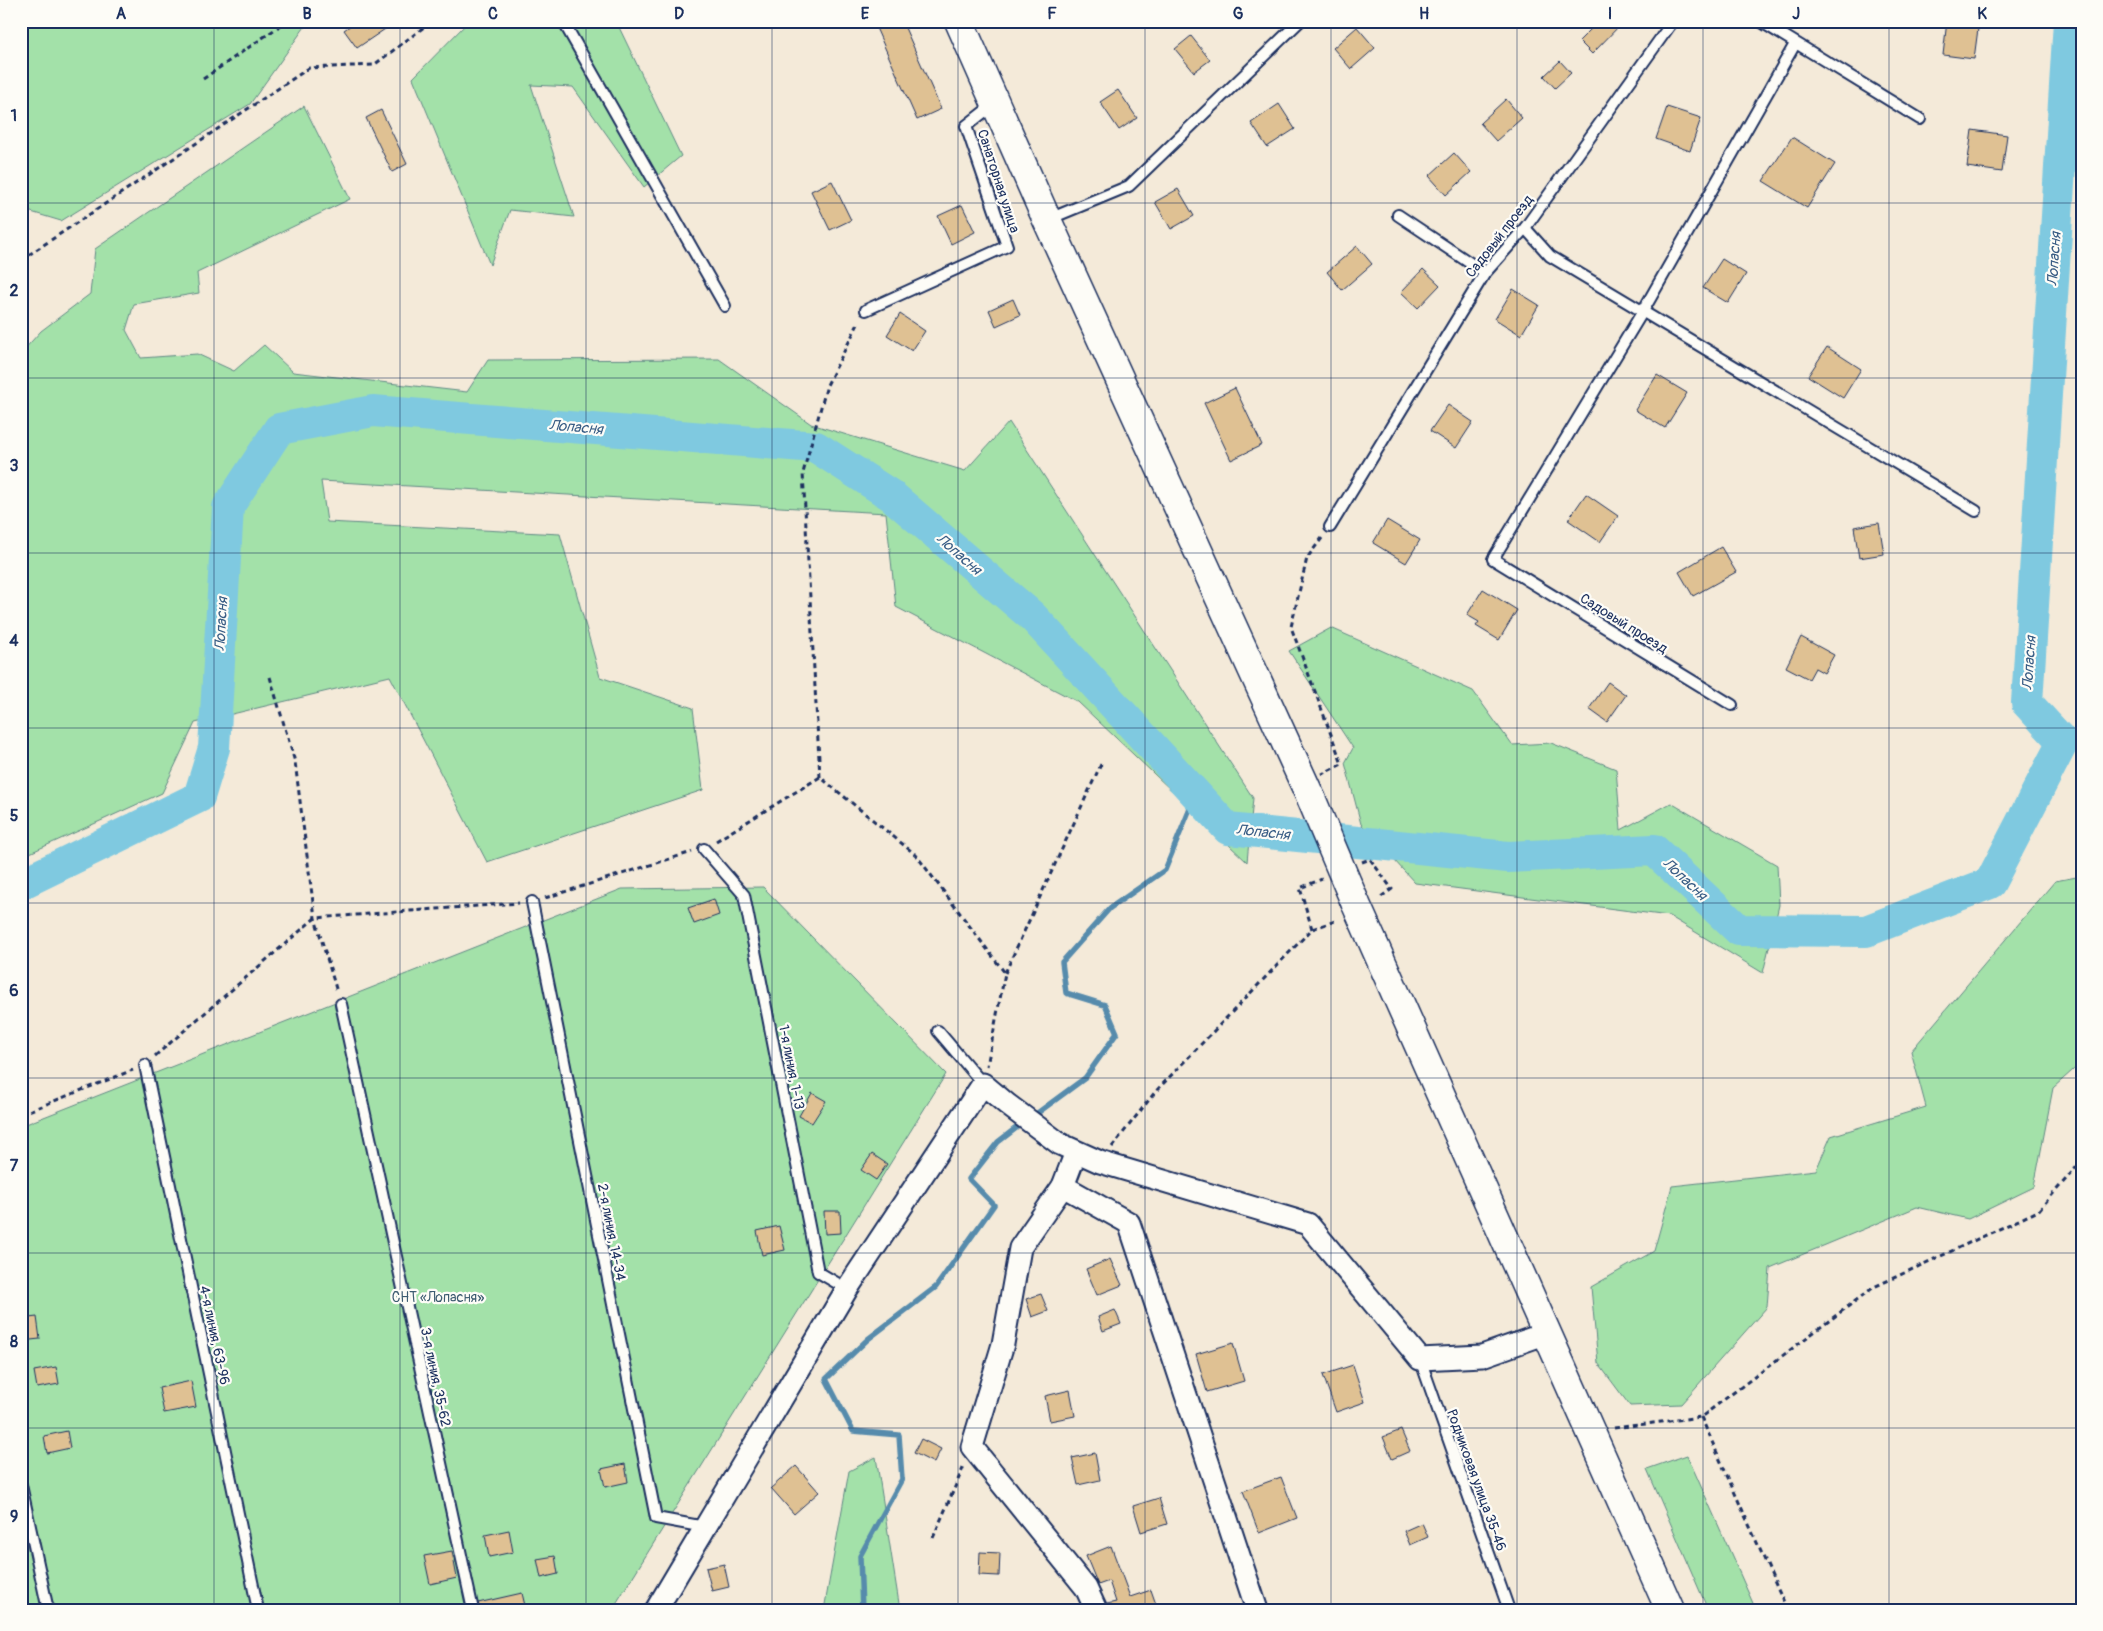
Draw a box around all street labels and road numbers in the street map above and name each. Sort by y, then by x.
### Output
street label: Санаторная улица [974,127,1023,235]
street label: Садовый проезд [1462,191,1537,281]
street label: Садовый проезд [1577,590,1671,657]
street label: 1-я линия, 1-13 [775,1023,808,1111]
street label: 2-я линия, 14-34 [594,1182,629,1282]
street label: 4-я линия, 63-96 [196,1284,233,1386]
street label: 3-я линия, 35-62 [417,1326,454,1428]
street label: Родниковая улица 35-46 [1443,1407,1510,1553]

